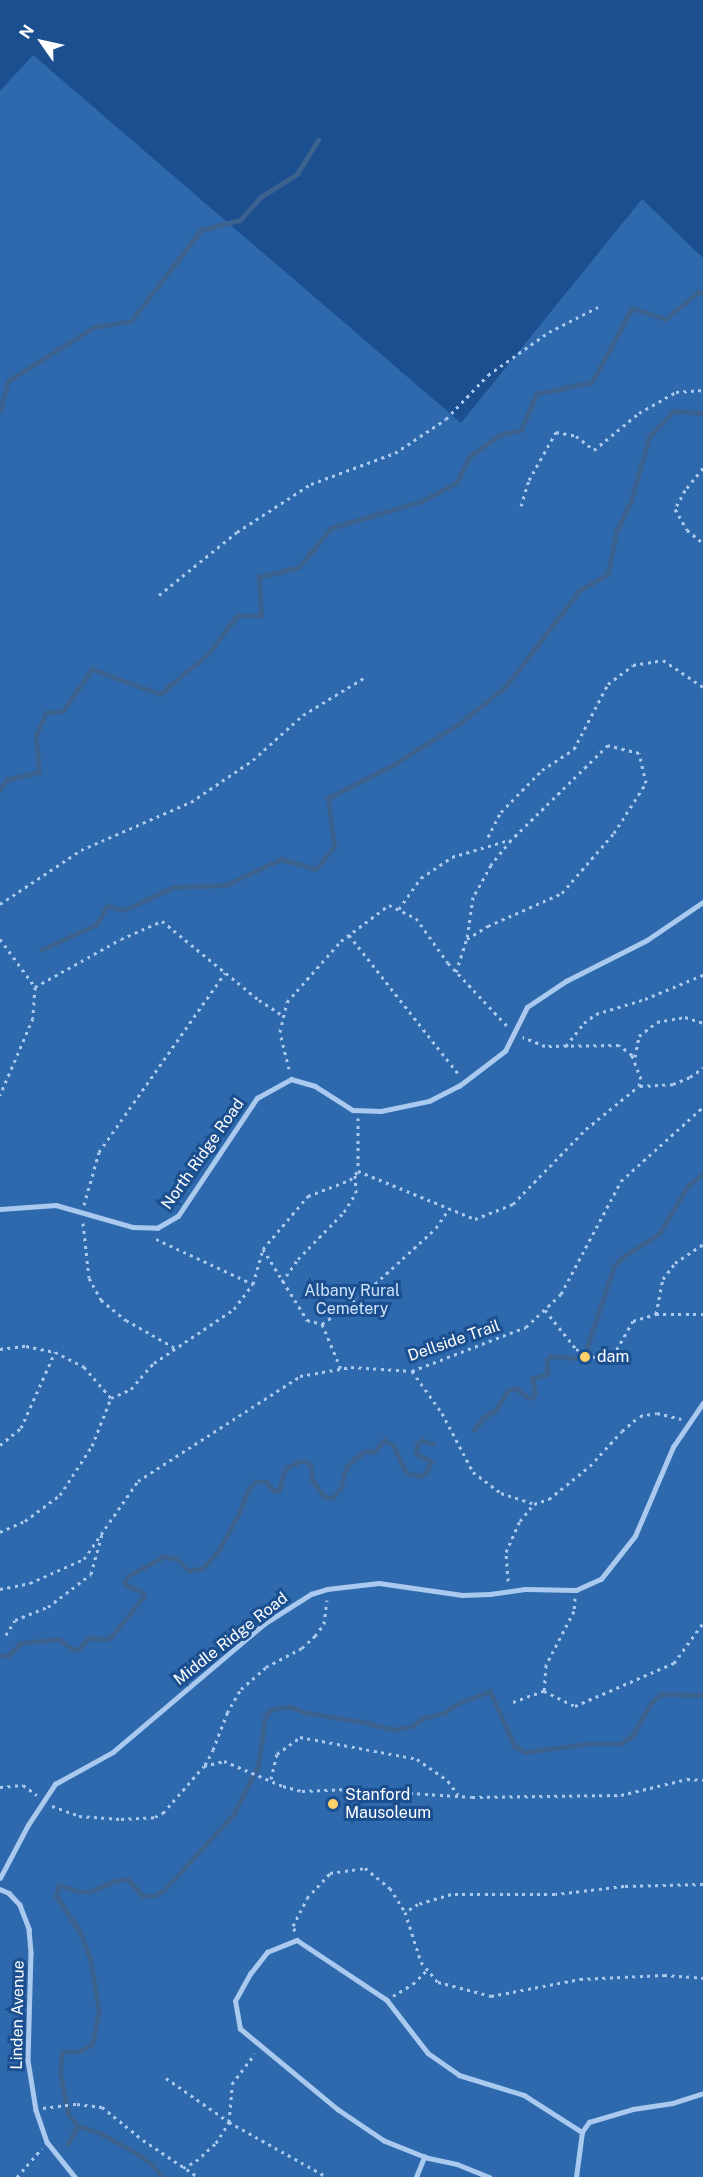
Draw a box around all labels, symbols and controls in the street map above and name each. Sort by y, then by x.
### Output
north arrow [12,12,72,72]
text: N [15,21,38,42]
street label: North Ridge Road [158,1095,248,1213]
park label: Albany Rural Cemetery [304,1281,400,1319]
street label: Dellside Trail [405,1316,503,1366]
place label: dam [597,1347,629,1367]
marker: dam [578,1350,592,1364]
street label: Middle Ridge Road [170,1589,292,1689]
place label: Stanford Mausoleum [345,1785,431,1823]
marker: Stanford Mausoleum [326,1797,340,1811]
street label: Linden Avenue [7,1960,29,2070]

